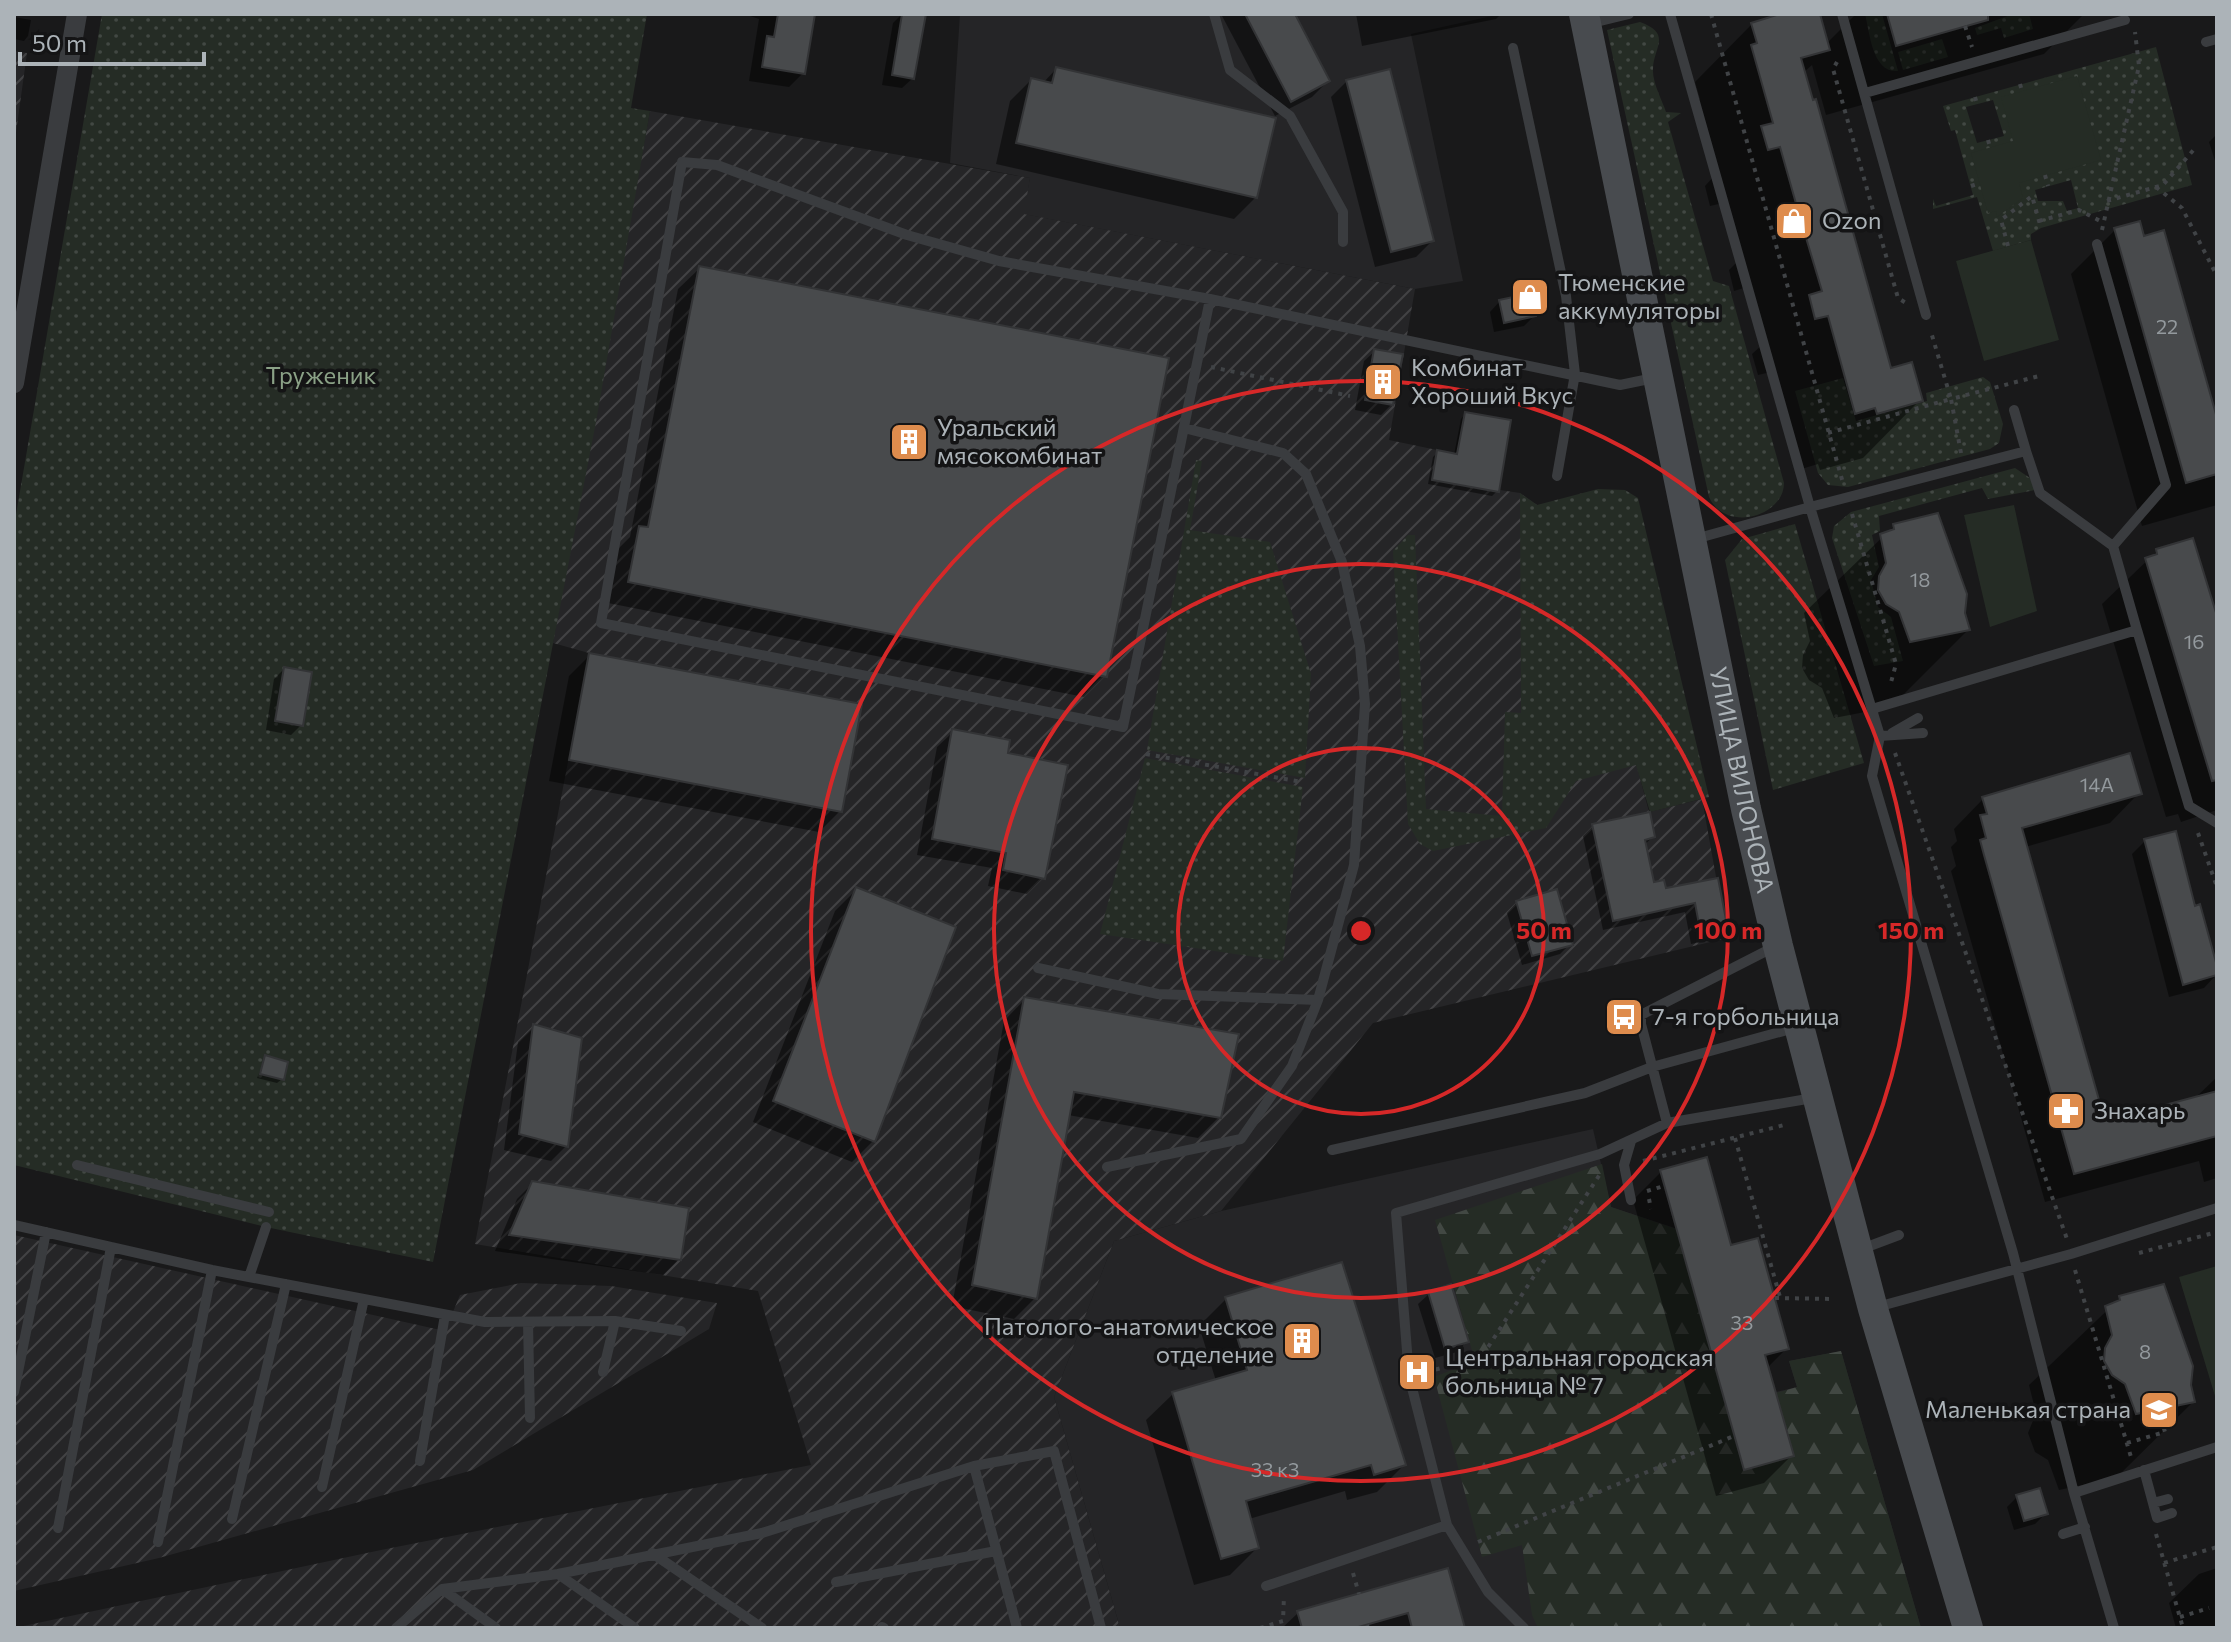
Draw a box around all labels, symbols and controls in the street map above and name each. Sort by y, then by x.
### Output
scale bar [20,16,204,66]
text: 50 m [32,28,87,57]
shop icon: Ozon [1773,200,1815,242]
place label: Ozon [1822,205,1882,234]
place label: Тюменские аккумуляторы [1558,267,1720,324]
shop icon: Тюменские аккумуляторы [1509,276,1551,318]
house number: 22 [2156,314,2178,338]
place label: Комбинат Хороший Вкус [1411,352,1573,409]
park label: Труженик [266,360,377,389]
building icon: Комбинат Хороший Вкус [1362,361,1404,403]
place label: Уральский мясокомбинат [937,412,1102,469]
building icon: Уральский мясокомбинат [888,421,930,463]
house number: 18 [1910,567,1930,591]
house number: 16 [2184,629,2204,653]
street label: УЛИЦА ВИЛОНОВА [1704,664,1781,896]
house number: 14А [2080,772,2114,796]
text: 50 m [1516,915,1572,944]
text: 100 m [1694,915,1762,944]
text: 150 m [1878,915,1944,944]
centre of rings [1347,917,1375,945]
bus stop icon: 7-я горбольница [1603,996,1645,1038]
place label: 7-я горбольница [1652,1001,1839,1030]
pharmacy icon: Знахарь [2045,1090,2087,1132]
place label: Знахарь [2094,1095,2185,1124]
house number: 33 [1731,1310,1753,1334]
place label: Патолого-анатомическое отделение [984,1311,1274,1368]
building icon: Патолого-анатомическое отделение [1281,1320,1323,1362]
house number: 8 [2139,1339,2151,1363]
place label: Центральная городская больница № 7 [1445,1342,1714,1399]
hospital icon: Центральная городская больница № 7 [1396,1351,1438,1393]
school or university icon: Маленькая страна [2138,1389,2180,1431]
place label: Маленькая страна [1925,1394,2131,1423]
house number: 33 к3 [1251,1457,1299,1481]

